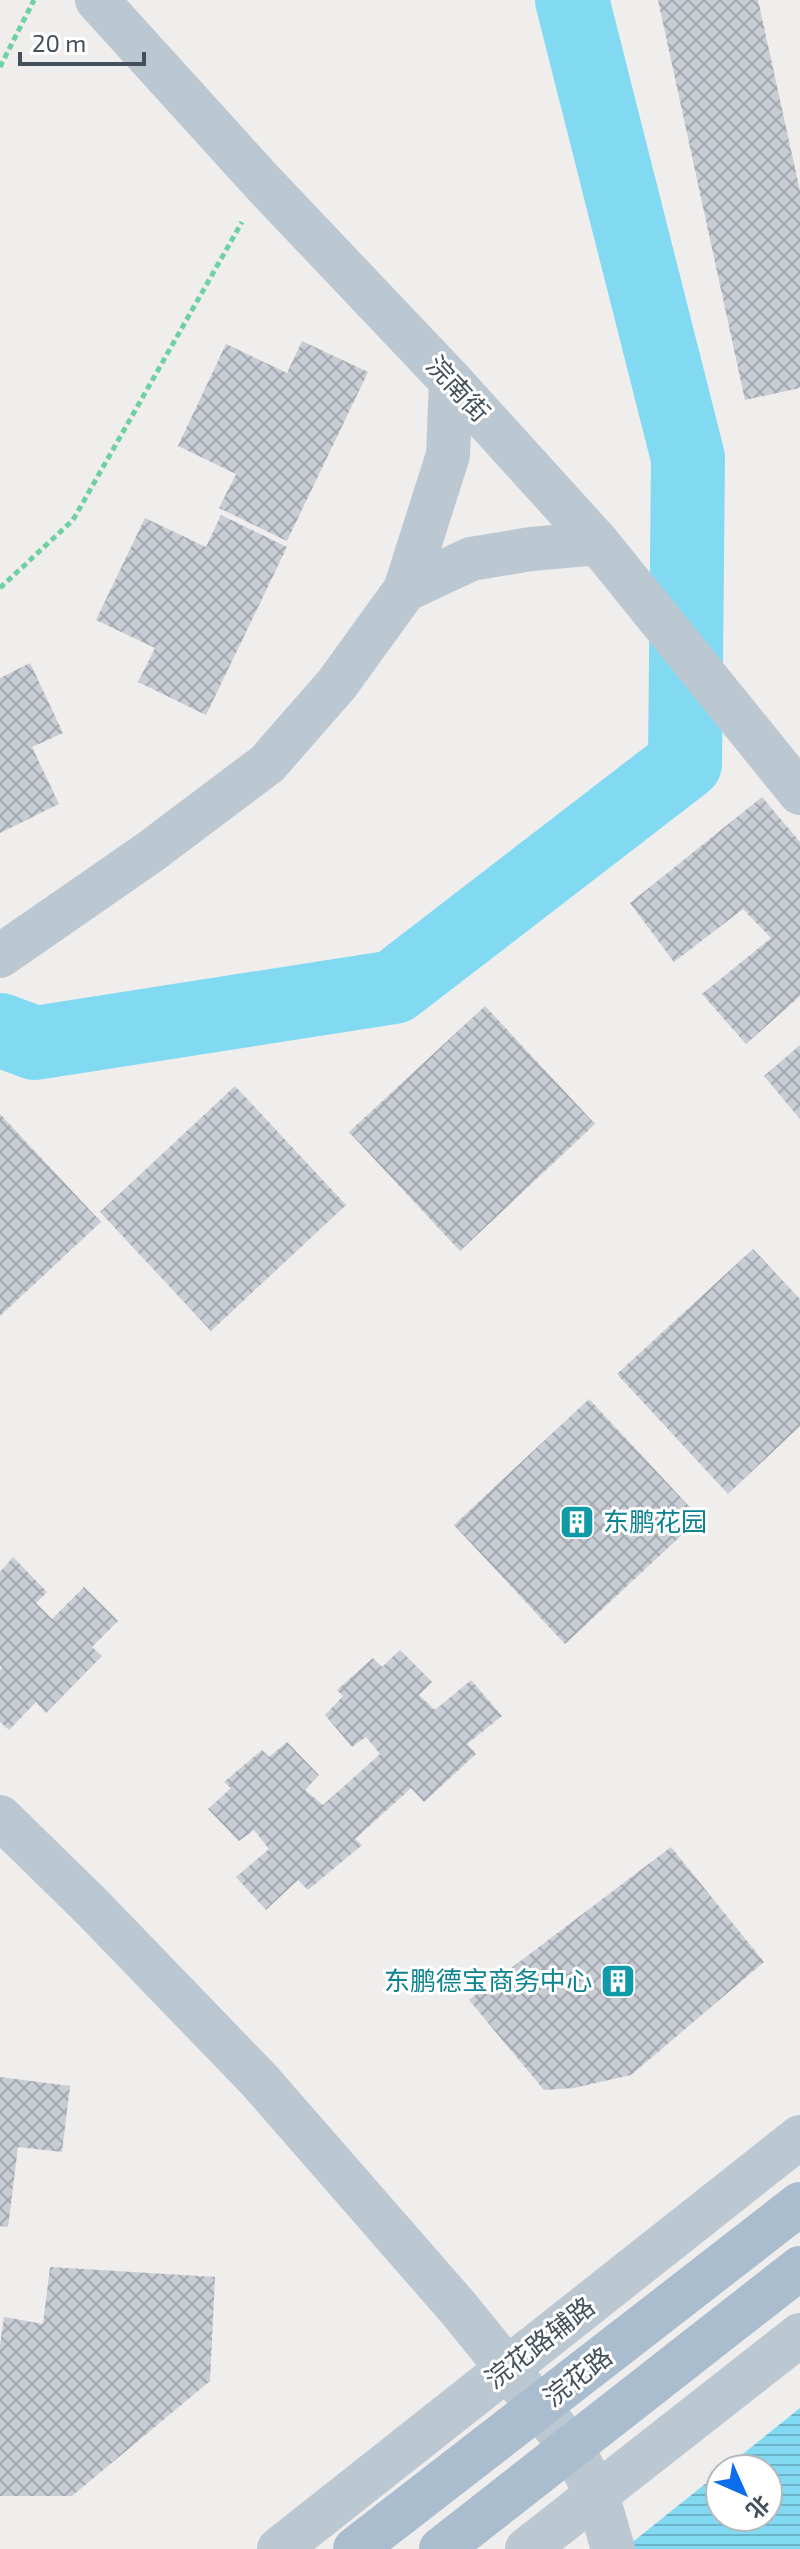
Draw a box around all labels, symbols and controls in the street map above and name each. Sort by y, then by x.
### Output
scale bar [20,16,144,66]
text: 20 m [32,28,86,57]
street label: 浣南街 [421,349,497,427]
building icon: 东鹏花园 [558,1503,596,1541]
place label: 东鹏花园 [603,1505,707,1536]
building icon: 东鹏德宝商务中心 [599,1962,637,2000]
place label: 东鹏德宝商务中心 [384,1964,592,1995]
street label: 浣花路辅路 [479,2291,601,2395]
street label: 浣花路 [538,2341,618,2413]
north arrow [704,2453,784,2533]
text: 北 [742,2491,776,2525]

